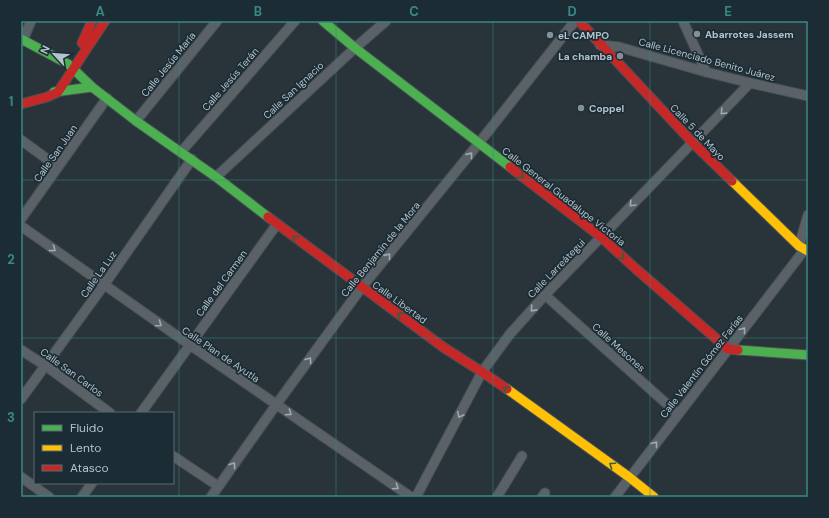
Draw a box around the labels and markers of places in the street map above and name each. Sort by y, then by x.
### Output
place label: Abarrotes Jassem [705,28,794,41]
place label: eL CAMPO [558,29,609,42]
marker: Abarrotes Jassem [692,29,702,39]
marker: eL CAMPO [545,30,555,40]
place label: La chamba [558,50,612,63]
marker: La chamba [615,51,625,61]
place label: Coppel [589,102,625,115]
marker: Coppel [576,103,586,113]

